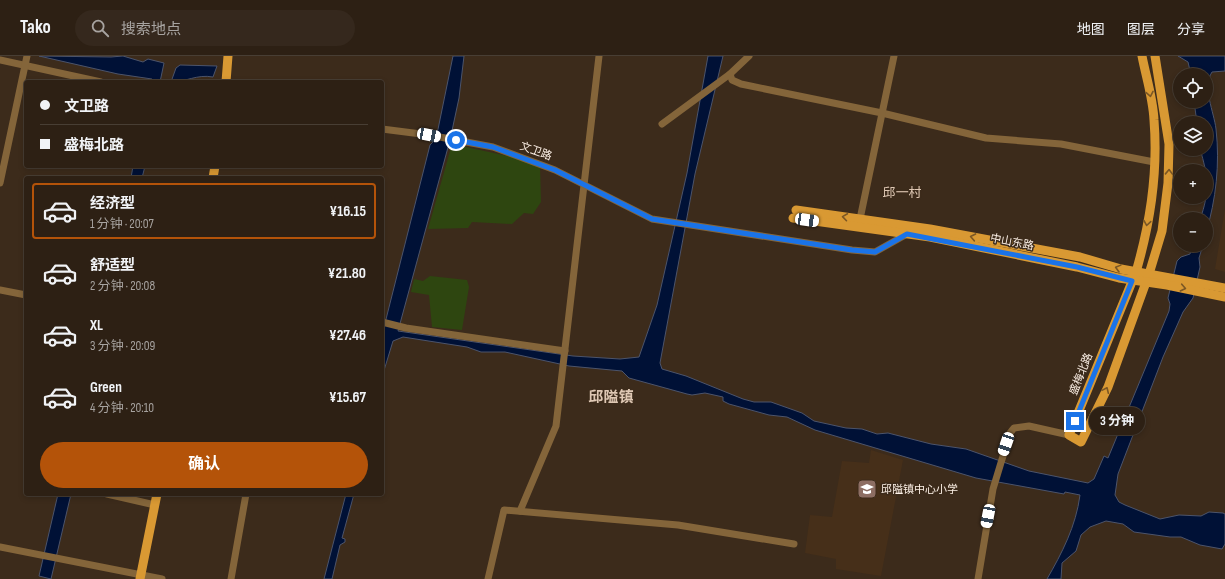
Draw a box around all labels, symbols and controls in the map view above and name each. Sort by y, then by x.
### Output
search box [75,10,355,46]
text: Tako [20,16,51,39]
icon: search [89,17,111,39]
text: 搜索地点 [121,20,181,39]
text: 地图 [1077,21,1105,38]
text: 图层 [1127,21,1155,38]
text: 分享 [1177,21,1205,38]
map controls [1173,68,1213,252]
button: locate [1173,68,1213,108]
one-way arrow [1145,91,1153,97]
text: 文卫路 [64,97,109,116]
button: layers [1173,116,1213,156]
car [416,127,442,143]
route start [447,131,465,149]
text: 盛梅北路 [64,136,124,155]
street label: 文卫路 [518,139,554,163]
button: + [1173,164,1213,204]
one-way arrow [1164,169,1173,175]
district label: 邱一村 [882,185,922,201]
icon: car [42,193,78,229]
text: 经济型 [90,194,135,213]
text: ¥16.15 [330,202,366,221]
car [794,212,820,228]
button: − [1173,212,1213,252]
one-way arrow [841,213,848,222]
text: 1 分钟 · 20:07 [90,216,154,232]
one-way arrow [1143,220,1152,226]
street label: 中山东路 [989,231,1035,253]
one-way arrow [970,233,976,241]
icon: car [42,255,78,291]
text: 舒适型 [90,256,135,275]
text: ¥21.80 [328,264,366,283]
one-way arrow [1115,264,1122,273]
text: 2 分钟 · 20:08 [90,278,155,294]
one-way arrow [1180,284,1186,292]
text: XL [90,316,103,335]
icon: car [42,317,78,353]
text: ¥27.46 [329,326,366,345]
text: 3 分钟 · 20:09 [90,338,155,354]
street label: 盛梅北路 [1067,351,1095,397]
text: Green [90,378,122,397]
icon: car [42,379,78,415]
one-way arrow [1101,386,1109,394]
text: ¥15.67 [329,388,366,407]
district label: 邱隘镇 [588,388,634,407]
text: 4 分钟 · 20:10 [90,400,154,416]
callout: 3 分钟 [1089,407,1145,435]
route end [1066,412,1084,430]
text: 3 分钟 [1100,413,1134,429]
car [996,431,1016,457]
button: 确认 [40,442,368,488]
school or university icon: 邱隘镇中心小学 [856,478,878,500]
place label: 邱隘镇中心小学 [881,483,958,496]
car [980,503,996,529]

